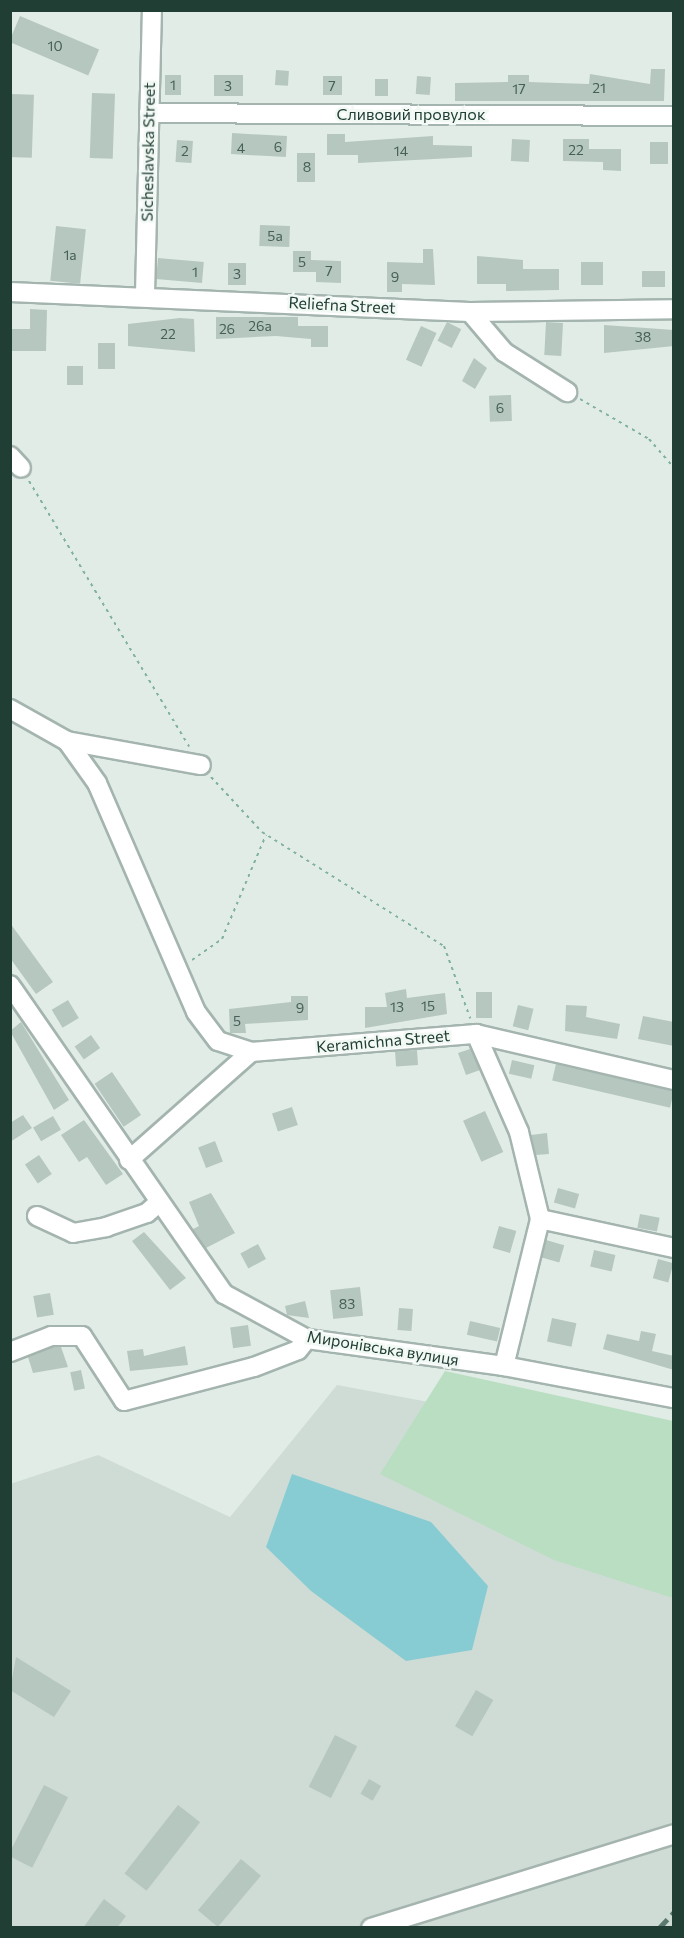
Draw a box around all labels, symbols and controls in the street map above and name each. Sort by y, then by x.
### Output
house number: 10 [47,38,63,54]
house number: 1 [170,77,176,93]
house number: 3 [224,78,232,94]
house number: 7 [328,78,336,94]
house number: 21 [592,80,606,96]
house number: 17 [512,81,526,97]
street label: Sicheslavska Street [137,82,159,222]
street label: Сливовий провулок [337,104,485,124]
house number: 6 [274,139,282,155]
house number: 4 [237,140,245,156]
house number: 22 [568,142,584,158]
house number: 2 [181,143,189,159]
house number: 14 [394,143,408,159]
house number: 8 [303,159,311,175]
house number: 5а [267,228,283,244]
house number: 1а [63,247,77,263]
house number: 5 [298,254,306,270]
house number: 7 [325,263,333,279]
house number: 1 [192,264,198,280]
house number: 3 [233,266,241,282]
house number: 9 [391,269,399,285]
street label: Reliefna Street [288,293,396,317]
house number: 26а [248,318,272,334]
house number: 26 [219,321,235,337]
house number: 22 [160,326,176,342]
house number: 38 [635,329,651,345]
house number: 6 [496,400,504,416]
house number: 15 [421,998,435,1014]
house number: 13 [390,999,404,1015]
house number: 9 [296,1000,304,1016]
house number: 5 [233,1013,241,1029]
street label: Keramichna Street [315,1026,451,1056]
house number: 83 [339,1296,355,1312]
street label: Миронівська вулиця [306,1327,460,1369]

